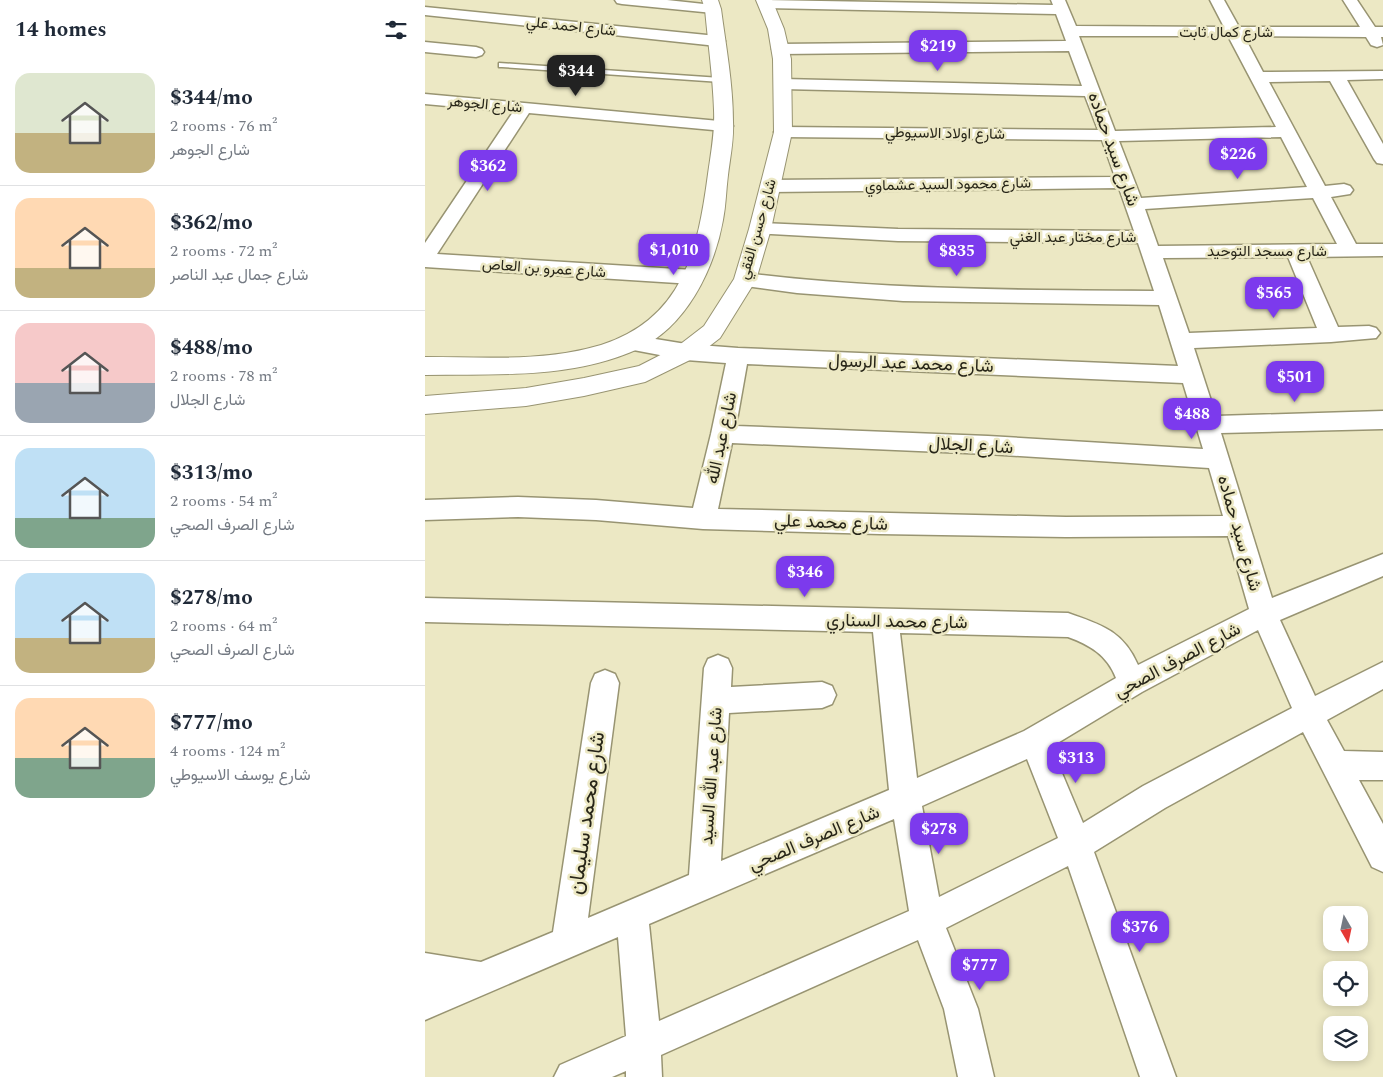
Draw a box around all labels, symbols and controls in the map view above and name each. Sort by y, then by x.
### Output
street label: شارع احمد علي [525,10,617,44]
text: 14 homes [15,14,107,46]
icon: filters [382,16,410,44]
street label: شارع كمال ثابت [1179,21,1273,44]
pin: $219 [908,30,968,72]
text: $219 [920,34,956,58]
pin: $344 [546,54,606,97]
text: $344 [558,59,594,83]
text: $344/mo [170,82,253,114]
street label: شارع سيد حماده [1080,88,1147,210]
street label: شارع الجوهر [446,90,523,119]
icon: home [55,93,115,153]
text: 2 rooms · 76 m² [170,114,277,138]
street label: شارع اولاد الاسيوطي [885,121,1005,147]
text: شارع الجوهر [170,138,250,162]
pin: $226 [1208,138,1268,180]
text: $226 [1220,142,1256,166]
pin: $362 [458,150,518,192]
text: $362 [470,154,506,178]
street label: شارع محمود السيد عشماوي [865,172,1031,198]
street label: شارع حسن الفقي [732,176,784,282]
text: $362/mo [170,207,253,239]
icon: home [55,218,115,278]
street label: شارع مختار عبد الغني [1010,226,1136,250]
pin: $1,010 [633,234,715,276]
pin: $835 [927,234,987,277]
text: $1,010 [649,238,699,262]
text: 2 rooms · 72 m² [170,239,277,263]
text: $835 [939,239,975,263]
street label: شارع مسجد التوحيد [1207,240,1327,263]
street label: شارع عمرو بن العاص [481,253,607,284]
text: شارع جمال عبد الناصر [170,263,308,287]
pin: $565 [1244,276,1304,319]
text: $565 [1256,281,1292,305]
text: $488/mo [170,332,253,364]
icon: home [55,343,115,403]
street label: شارع محمد عبد الرسول [828,347,994,380]
pin: $501 [1265,360,1325,403]
text: 2 rooms · 78 m² [170,364,277,388]
text: $501 [1277,365,1313,389]
text: شارع الجلال [170,388,245,412]
street label: شارع عبد الله [699,390,744,486]
pin: $488 [1162,398,1222,440]
text: $488 [1174,402,1210,426]
street label: شارع الجلال [928,430,1014,461]
text: $313/mo [170,457,253,489]
icon: home [55,468,115,528]
street label: شارع سيد حماده [1210,472,1269,594]
text: 2 rooms · 54 m² [170,489,277,513]
street label: شارع محمد علي [774,507,888,539]
text: شارع الصرف الصحي [170,513,295,537]
pin: $346 [775,556,835,598]
text: $346 [787,560,823,584]
text: $278/mo [170,582,253,614]
icon: home [55,593,115,653]
street label: شارع محمد السناري [826,607,968,637]
text: 2 rooms · 64 m² [170,614,277,638]
street label: شارع الصرف الصحي [1109,616,1246,706]
text: شارع الصرف الصحي [170,638,295,662]
street label: شارع عبد الله السيد [693,706,730,846]
text: $777/mo [170,707,253,739]
icon: home [55,718,115,778]
street label: شارع محمد سليمان [560,730,614,897]
text: 4 rooms · 124 m² [170,739,285,763]
pin: $313 [1046,742,1106,784]
text: $313 [1058,746,1094,770]
text: شارع يوسف الاسيوطي [170,763,311,787]
street label: شارع الصرف الصحي [744,799,884,879]
pin: $278 [909,812,969,855]
text: $278 [921,817,957,841]
north arrow [1323,906,1367,951]
map controls [1323,906,1368,1061]
pin: $376 [1110,910,1170,953]
text: $376 [1122,915,1158,939]
pin: $777 [950,948,1010,991]
text: $777 [962,953,998,977]
button: locate [1323,961,1368,1006]
button: layers [1323,1016,1368,1061]

